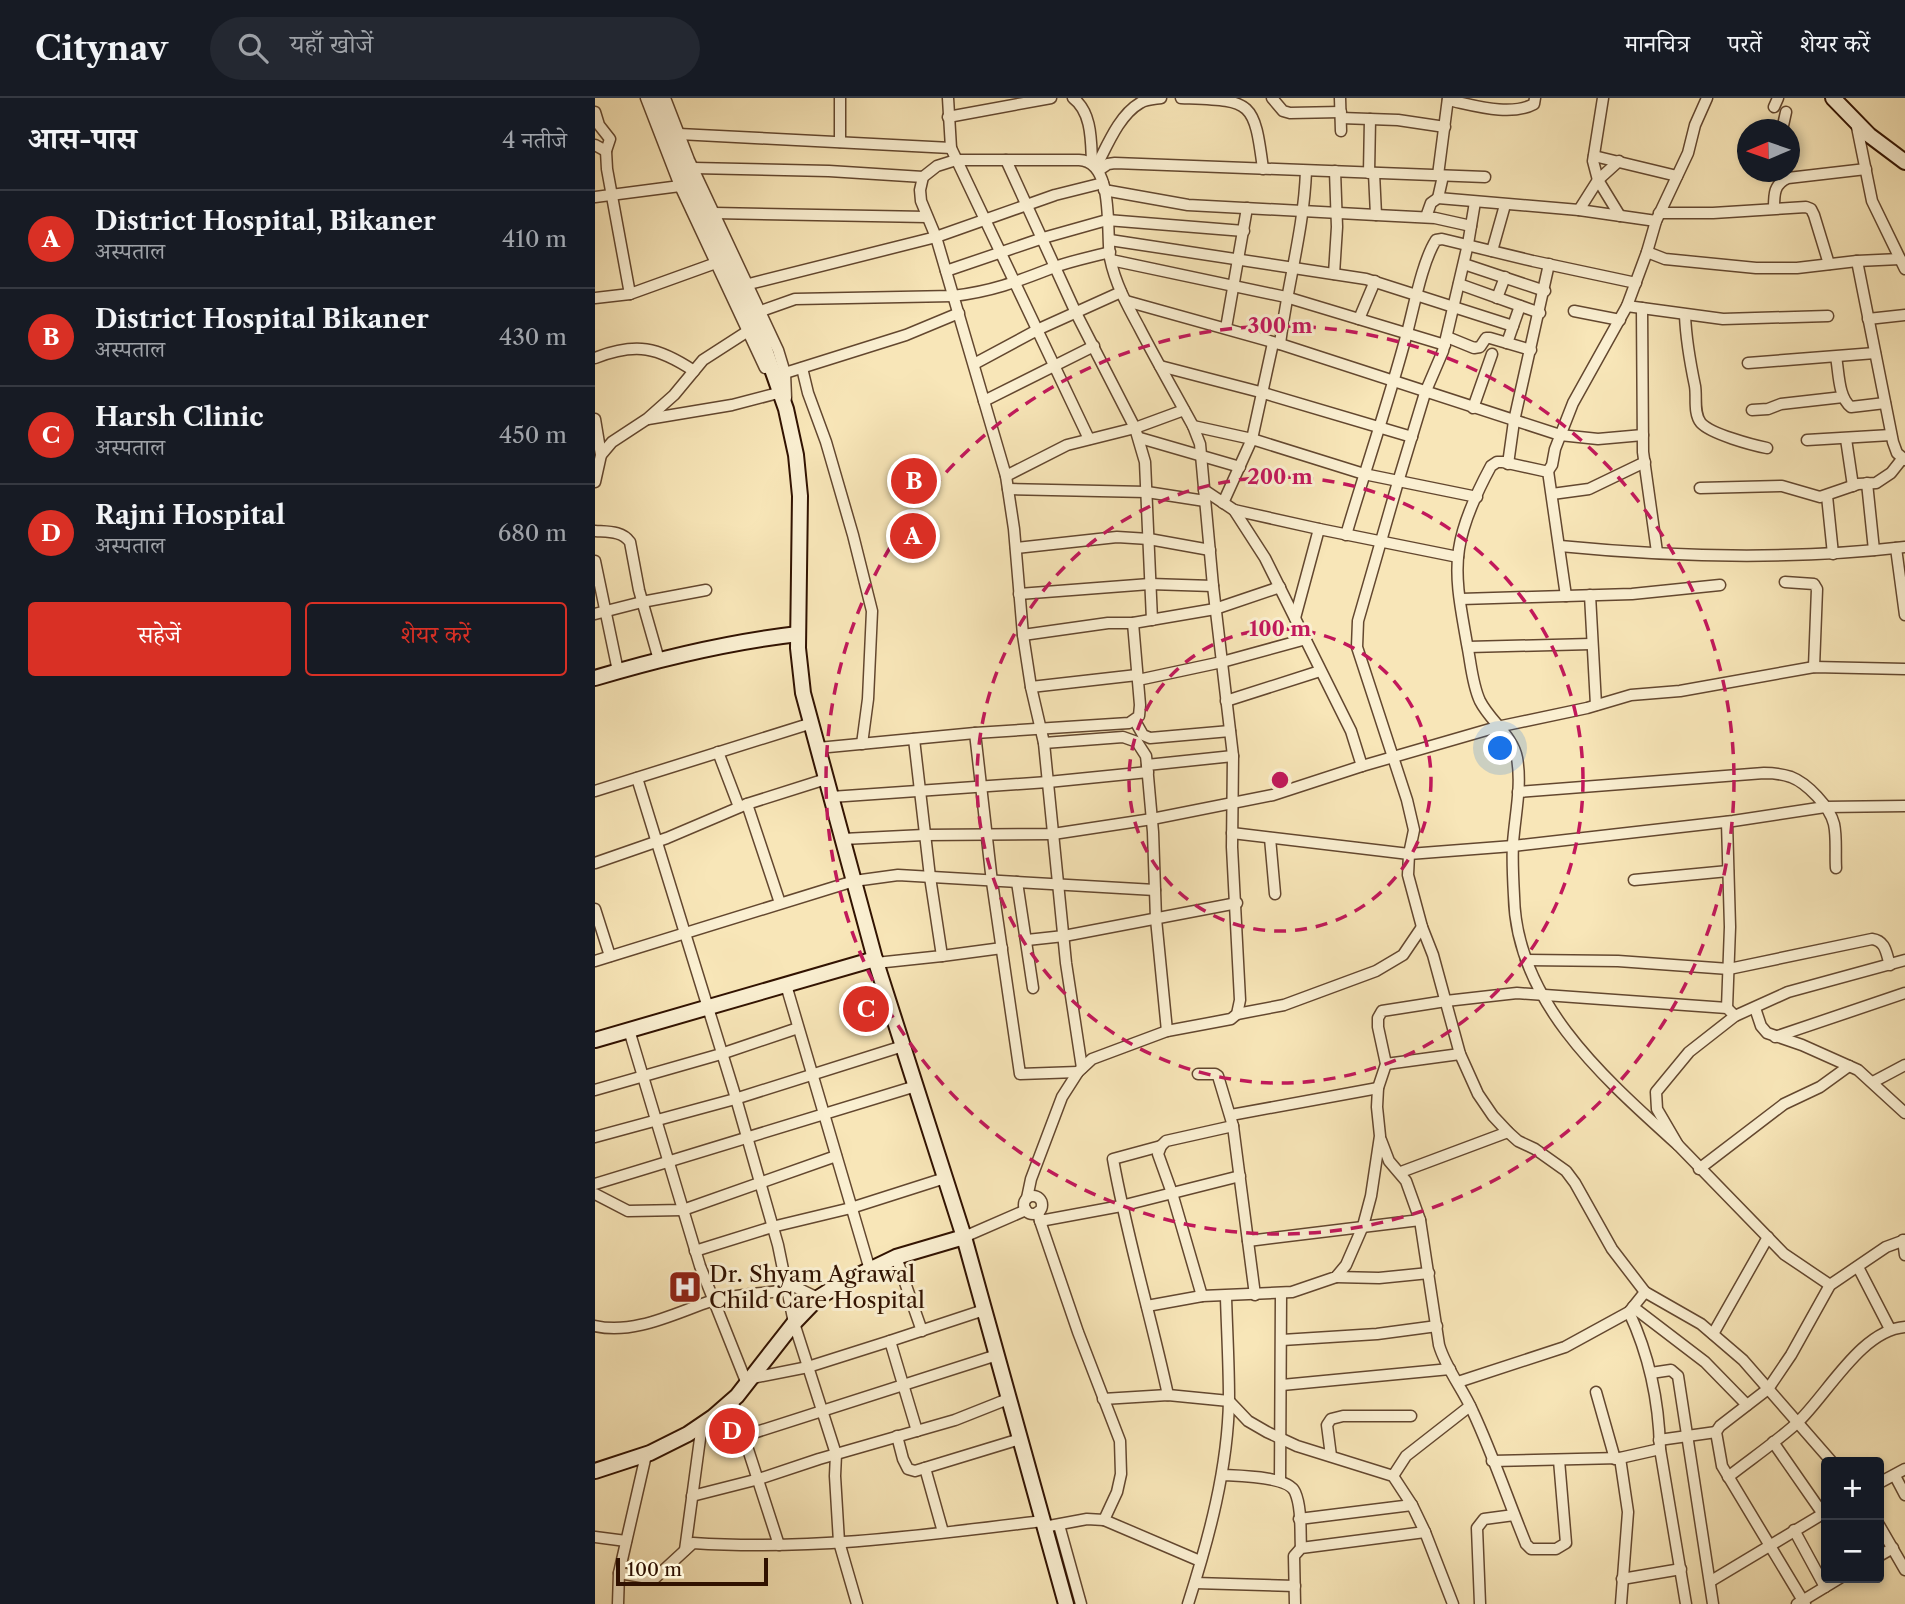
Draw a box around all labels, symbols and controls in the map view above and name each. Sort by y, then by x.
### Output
search box [210,17,700,80]
text: Citynav [35,28,168,69]
text: यहाँ खोजें [290,28,373,60]
icon: search [234,29,272,67]
text: मानचित्र [1625,29,1690,58]
text: परतें [1728,29,1762,58]
text: शेयर करें [1800,29,1870,58]
north arrow [1737,119,1800,182]
text: आस-पास [28,120,137,157]
text: 4 नतीजे [502,126,567,154]
text: District Hospital, Bikaner [95,205,436,237]
text: A [42,225,60,253]
text: 410 m [502,225,567,253]
text: अस्पताल [95,237,165,265]
text: District Hospital Bikaner [95,303,429,335]
text: 300 m [1248,313,1312,338]
text: B [42,323,60,351]
text: 430 m [499,323,567,351]
text: अस्पताल [95,335,165,363]
text: Harsh Clinic [95,401,263,433]
text: C [42,421,60,449]
text: 450 m [499,421,567,449]
text: अस्पताल [95,433,165,461]
pin: B [891,455,937,507]
text: 200 m [1247,464,1313,489]
text: Rajni Hospital [95,499,285,531]
pin: A [890,510,936,562]
text: D [41,519,61,547]
text: 680 m [498,519,567,547]
text: अस्पताल [95,531,165,559]
button: सहेजें [28,602,291,676]
button: शेयर करें [305,602,567,676]
text: 100 m [1249,616,1311,641]
your location [1483,731,1517,765]
centre of rings [1268,768,1292,792]
pin: C [843,983,889,1035]
place label: Dr. Shyam Agrawal Child Care Hospital [709,1260,925,1314]
hospital icon: Dr. Shyam Agrawal Child Care Hospital [666,1268,704,1306]
pin: D [709,1405,755,1457]
map controls [1821,1457,1884,1583]
button: + [1821,1457,1884,1520]
button: − [1821,1520,1884,1583]
scale bar [616,1555,768,1587]
text: 100 m [627,1558,682,1581]

